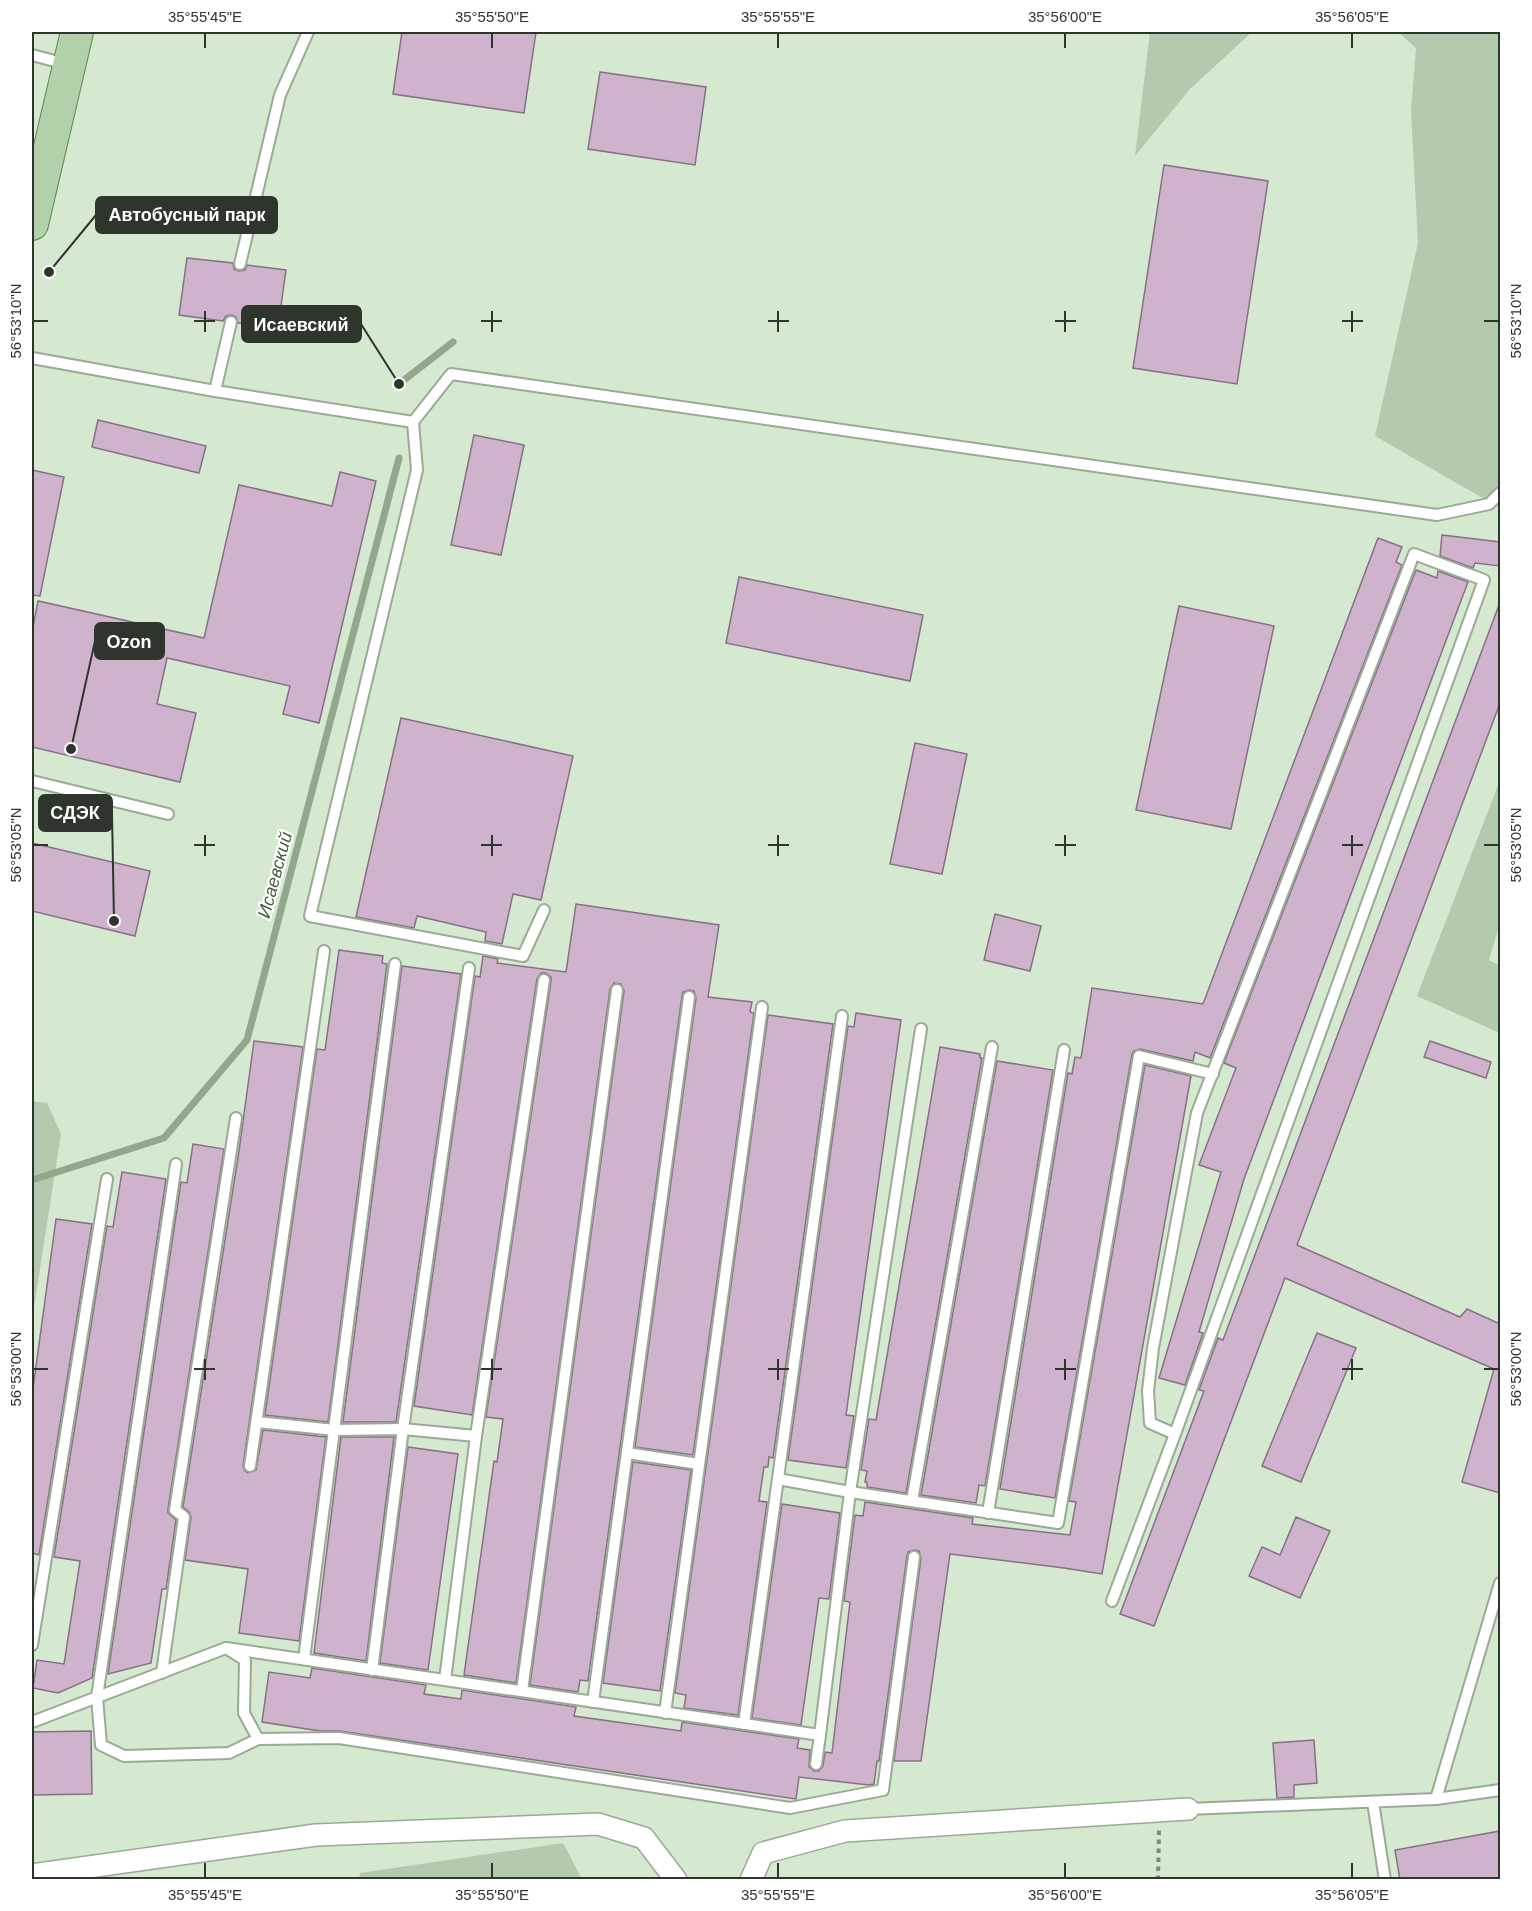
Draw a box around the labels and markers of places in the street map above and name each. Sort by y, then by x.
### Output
callout: Автобусный парк [96,197,277,233]
callout: Исаевский [242,306,361,342]
callout: Ozon [95,623,164,659]
callout: СДЭК [39,795,112,831]

